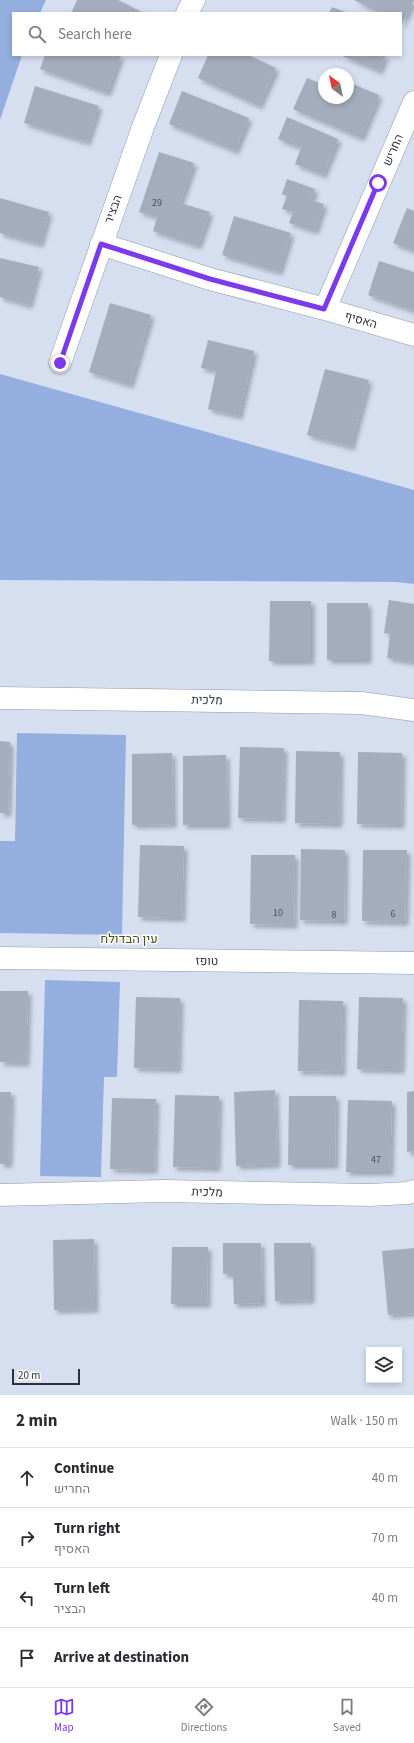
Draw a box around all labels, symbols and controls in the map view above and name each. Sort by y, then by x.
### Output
search box [12,12,402,56]
icon: search [26,23,48,45]
text: Search here [58,24,132,45]
north arrow [318,68,354,104]
street label: החריש [379,132,408,169]
route start [369,174,387,192]
street label: הבציר [100,192,126,226]
house number: 29 [152,196,162,210]
street label: האסיף [343,308,379,333]
route end [51,354,69,372]
street label: מלכית [191,692,223,709]
house number: 10 [273,906,283,920]
house number: 6 [391,907,396,921]
house number: 8 [332,908,337,922]
district label: עין הבדולח [100,930,158,948]
street label: טופז [195,953,218,970]
house number: 47 [371,1153,381,1167]
street label: מלכית [191,1183,223,1202]
map controls [366,1347,402,1383]
button: layers [366,1347,402,1383]
scale bar [12,1367,80,1386]
text: 20 m [18,1368,40,1383]
text: 2 min [16,1409,57,1433]
text: Walk · 150 m [330,1412,398,1430]
text: Continue [54,1458,114,1479]
icon: ahead [16,1467,38,1489]
text: 40 m [372,1469,398,1487]
text: החריש [54,1480,90,1498]
text: Turn right [54,1518,120,1539]
icon: right [16,1527,38,1549]
text: 70 m [372,1529,398,1547]
text: האסיף [54,1540,90,1558]
text: Turn left [54,1578,110,1599]
icon: left [16,1587,38,1609]
text: 40 m [372,1589,398,1607]
text: הבציר [54,1600,86,1618]
icon: arrive [16,1647,38,1669]
text: Arrive at destination [54,1647,189,1668]
tab: Map [53,1696,75,1735]
tab: Directions [181,1696,227,1735]
tab: Saved [333,1696,361,1735]

